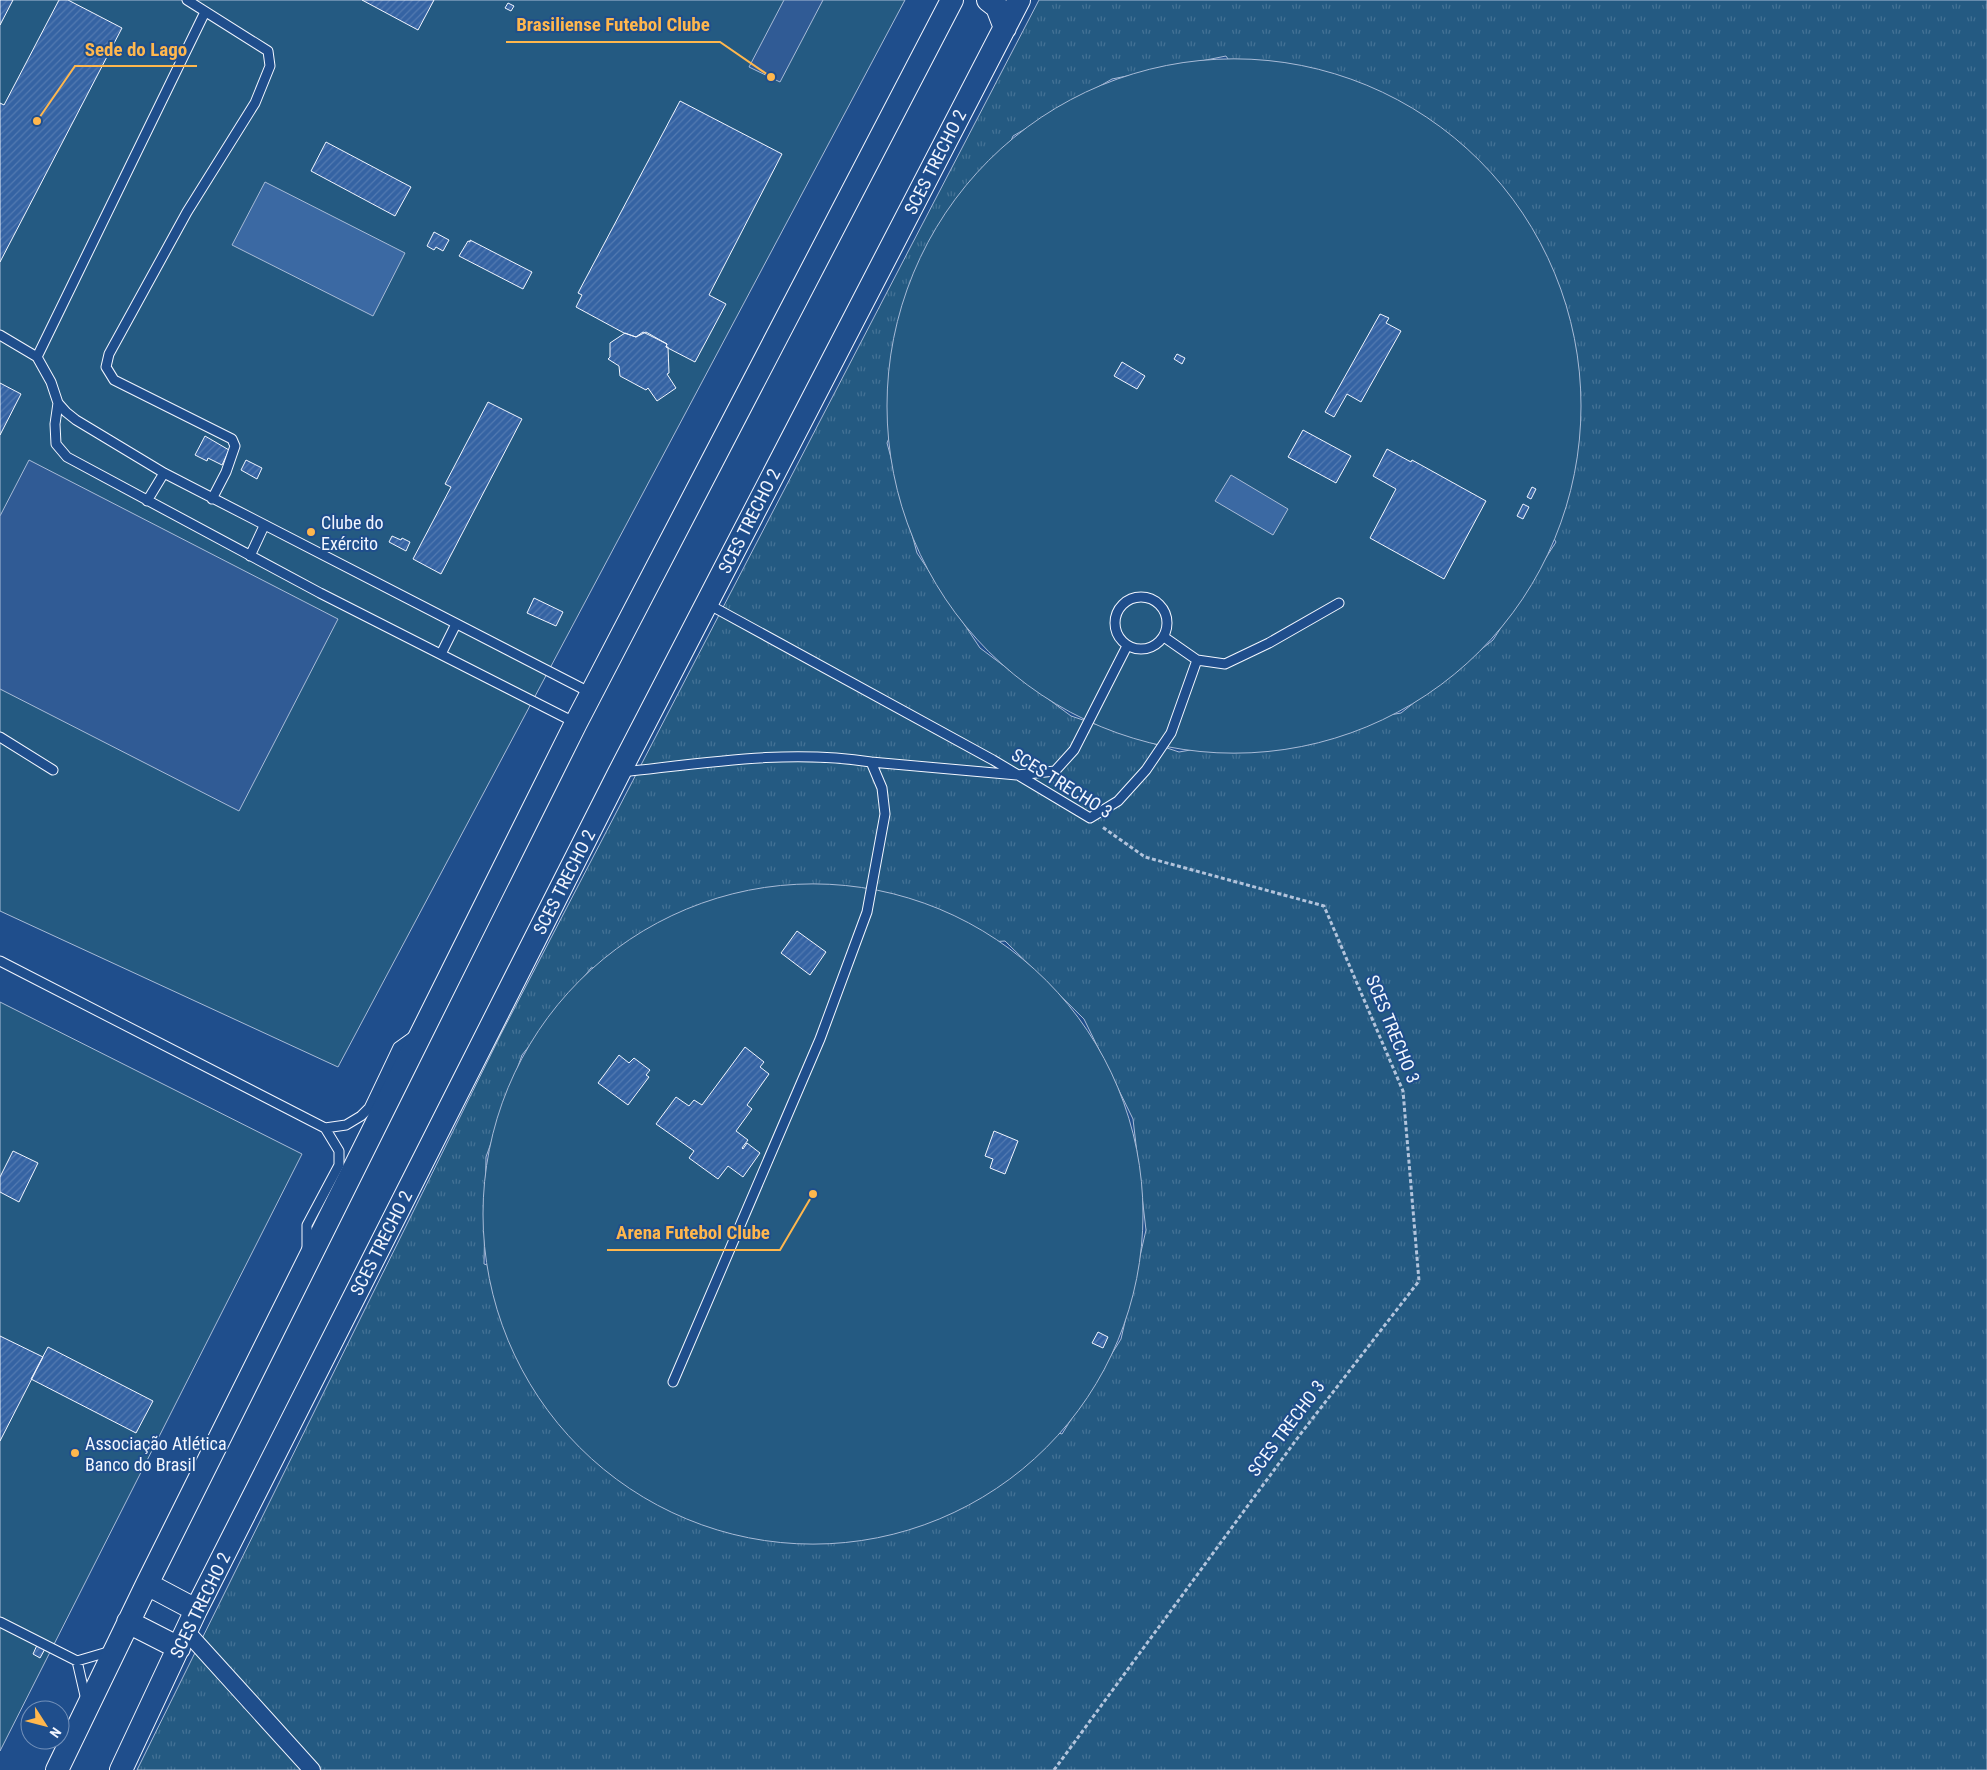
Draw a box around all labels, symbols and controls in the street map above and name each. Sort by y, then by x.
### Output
callout: Brasiliense Futebol Clube [506,8,720,42]
text: Brasiliense Futebol Clube [516,13,710,36]
callout: Sede do Lago [75,32,197,66]
text: Sede do Lago [85,38,187,61]
street label: SCES TRECHO 2 [900,106,970,218]
street label: SCES TRECHO 2 [714,465,784,577]
place label: Clube do Exército [321,512,383,554]
marker: Clube do Exército [305,526,317,538]
street label: SCES TRECHO 3 [1008,744,1116,822]
street label: SCES TRECHO 2 [529,826,599,938]
street label: SCES TRECHO 3 [1362,972,1424,1086]
street label: SCES TRECHO 2 [346,1187,416,1299]
callout: Arena Futebol Clube [607,1216,780,1250]
text: Arena Futebol Clube [616,1221,770,1244]
street label: SCES TRECHO 3 [1243,1376,1329,1480]
place label: Associação Atlética Banco do Brasil [85,1433,227,1475]
marker: Associação Atlética Banco do Brasil [69,1447,81,1459]
street label: SCES TRECHO 2 [165,1549,235,1661]
north arrow [20,1700,70,1750]
text: N [47,1724,65,1741]

